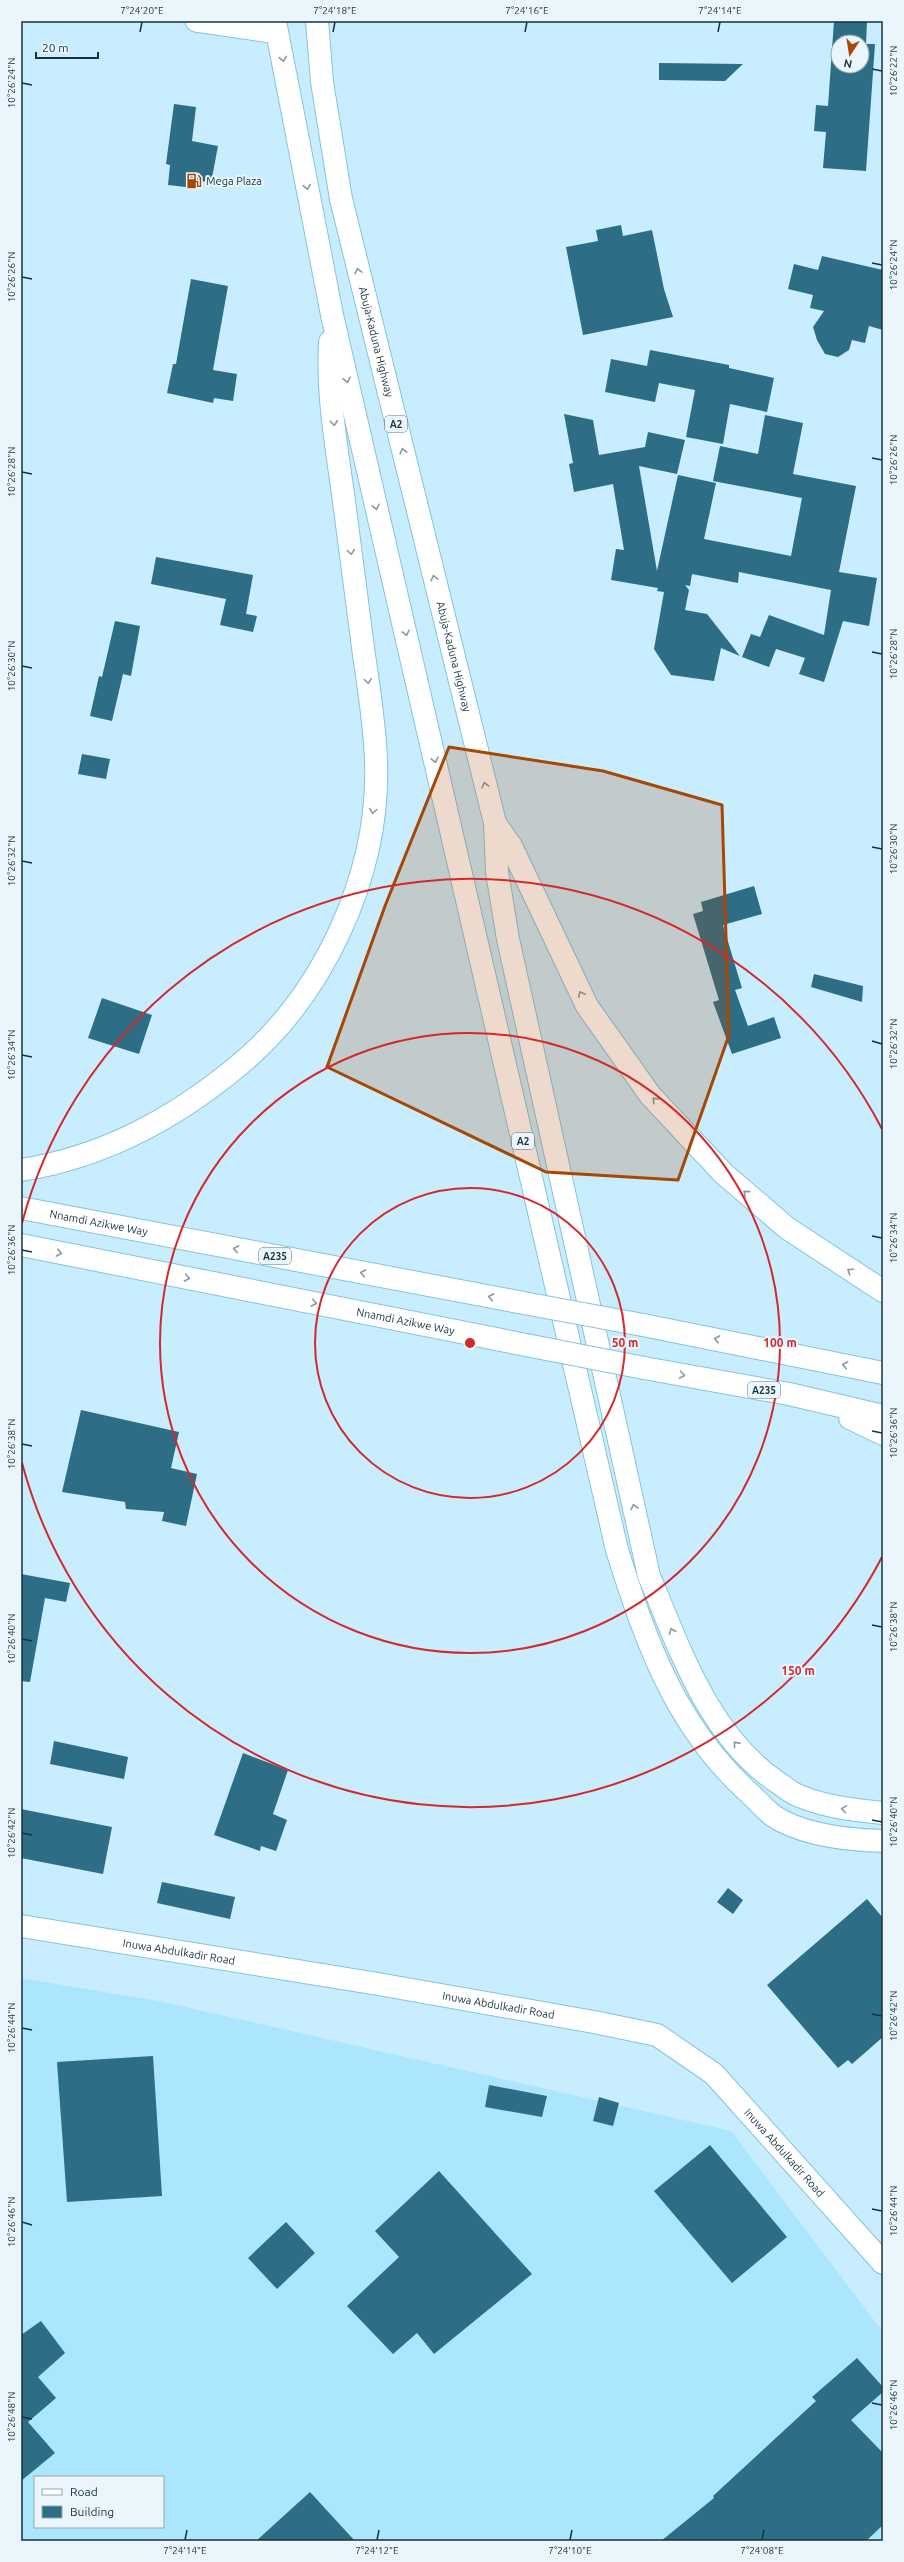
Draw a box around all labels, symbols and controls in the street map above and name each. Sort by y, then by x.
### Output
text: 7°24'20"E [120,5,164,16]
text: 7°24'18"E [313,5,357,16]
text: 7°24'16"E [505,5,549,16]
text: 7°24'14"E [698,5,742,16]
scale bar [36,34,98,60]
north arrow [830,34,870,74]
text: 20 m [42,41,69,54]
text: 10°26'22"N [888,46,899,96]
one-way arrow [278,56,286,62]
text: N [843,57,853,71]
text: 10°26'24"N [6,58,17,108]
fuel station icon: Mega Plaza [185,172,203,190]
place label: Mega Plaza [206,175,262,187]
one-way arrow [303,184,311,190]
text: 10°26'24"N [888,240,899,290]
text: 10°26'26"N [6,252,17,302]
one-way arrow [355,268,363,274]
street label: Abuja-Kaduna Highway [357,285,396,399]
one-way arrow [343,377,351,383]
road number: A2 [385,416,407,432]
one-way arrow [329,420,338,427]
text: 10°26'26"N [888,435,899,485]
text: 10°26'28"N [6,447,17,497]
one-way arrow [399,448,408,455]
one-way arrow [372,504,380,510]
one-way arrow [346,549,355,555]
one-way arrow [430,574,439,581]
street label: Abuja-Kaduna Highway [435,600,473,714]
text: 10°26'28"N [888,629,899,679]
one-way arrow [401,630,409,637]
text: 10°26'30"N [6,641,17,691]
one-way arrow [363,678,372,684]
one-way arrow [430,757,438,763]
one-way arrow [482,782,490,789]
one-way arrow [369,808,378,814]
text: 10°26'30"N [888,824,899,874]
text: 10°26'32"N [6,836,17,886]
one-way arrow [578,990,586,998]
text: 10°26'32"N [888,1019,899,1069]
text: 10°26'34"N [6,1030,17,1080]
one-way arrow [652,1097,660,1105]
road number: A2 [512,1133,534,1149]
one-way arrow [743,1190,751,1197]
street label: Nnamdi Azikwe Way [49,1208,149,1238]
text: 10°26'34"N [888,1213,899,1263]
text: 10°26'36"N [6,1225,17,1275]
one-way arrow [232,1245,239,1253]
one-way arrow [56,1248,62,1257]
road number: A235 [259,1248,291,1264]
one-way arrow [360,1269,366,1277]
one-way arrow [847,1269,854,1276]
one-way arrow [184,1273,190,1282]
one-way arrow [488,1293,494,1302]
one-way arrow [311,1299,317,1307]
street label: Nnamdi Azikwe Way [355,1306,456,1337]
centre of rings [463,1336,477,1350]
text: 50 m [612,1336,638,1349]
one-way arrow [714,1336,721,1344]
text: 100 m [763,1336,797,1349]
one-way arrow [842,1361,848,1370]
one-way arrow [679,1370,685,1379]
road number: A235 [748,1382,780,1398]
text: 10°26'36"N [888,1408,899,1458]
text: 10°26'38"N [6,1419,17,1469]
one-way arrow [630,1504,638,1511]
text: 10°26'38"N [888,1602,899,1652]
text: 10°26'40"N [6,1614,17,1664]
one-way arrow [669,1628,677,1635]
text: 150 m [781,1664,815,1677]
one-way arrow [734,1741,741,1748]
text: 10°26'40"N [888,1797,899,1847]
one-way arrow [841,1805,847,1814]
text: 10°26'42"N [6,1808,17,1858]
street label: Inuwa Abdulkadir Road [122,1937,236,1967]
street label: Inuwa Abdulkadir Road [441,1989,556,2021]
text: 10°26'42"N [888,1991,899,2041]
text: 10°26'44"N [6,2003,17,2053]
street label: Inuwa Abdulkadir Road [742,2106,827,2199]
text: 10°26'44"N [888,2186,899,2236]
text: 10°26'46"N [6,2197,17,2247]
text: 10°26'46"N [888,2380,899,2430]
text: 10°26'48"N [6,2392,17,2442]
legend [34,2476,164,2528]
text: Road [70,2485,98,2498]
text: Building [70,2505,114,2518]
text: 7°24'14"E [163,2545,207,2556]
text: 7°24'12"E [355,2545,399,2556]
text: 7°24'10"E [548,2545,592,2556]
text: 7°24'08"E [740,2545,784,2556]

